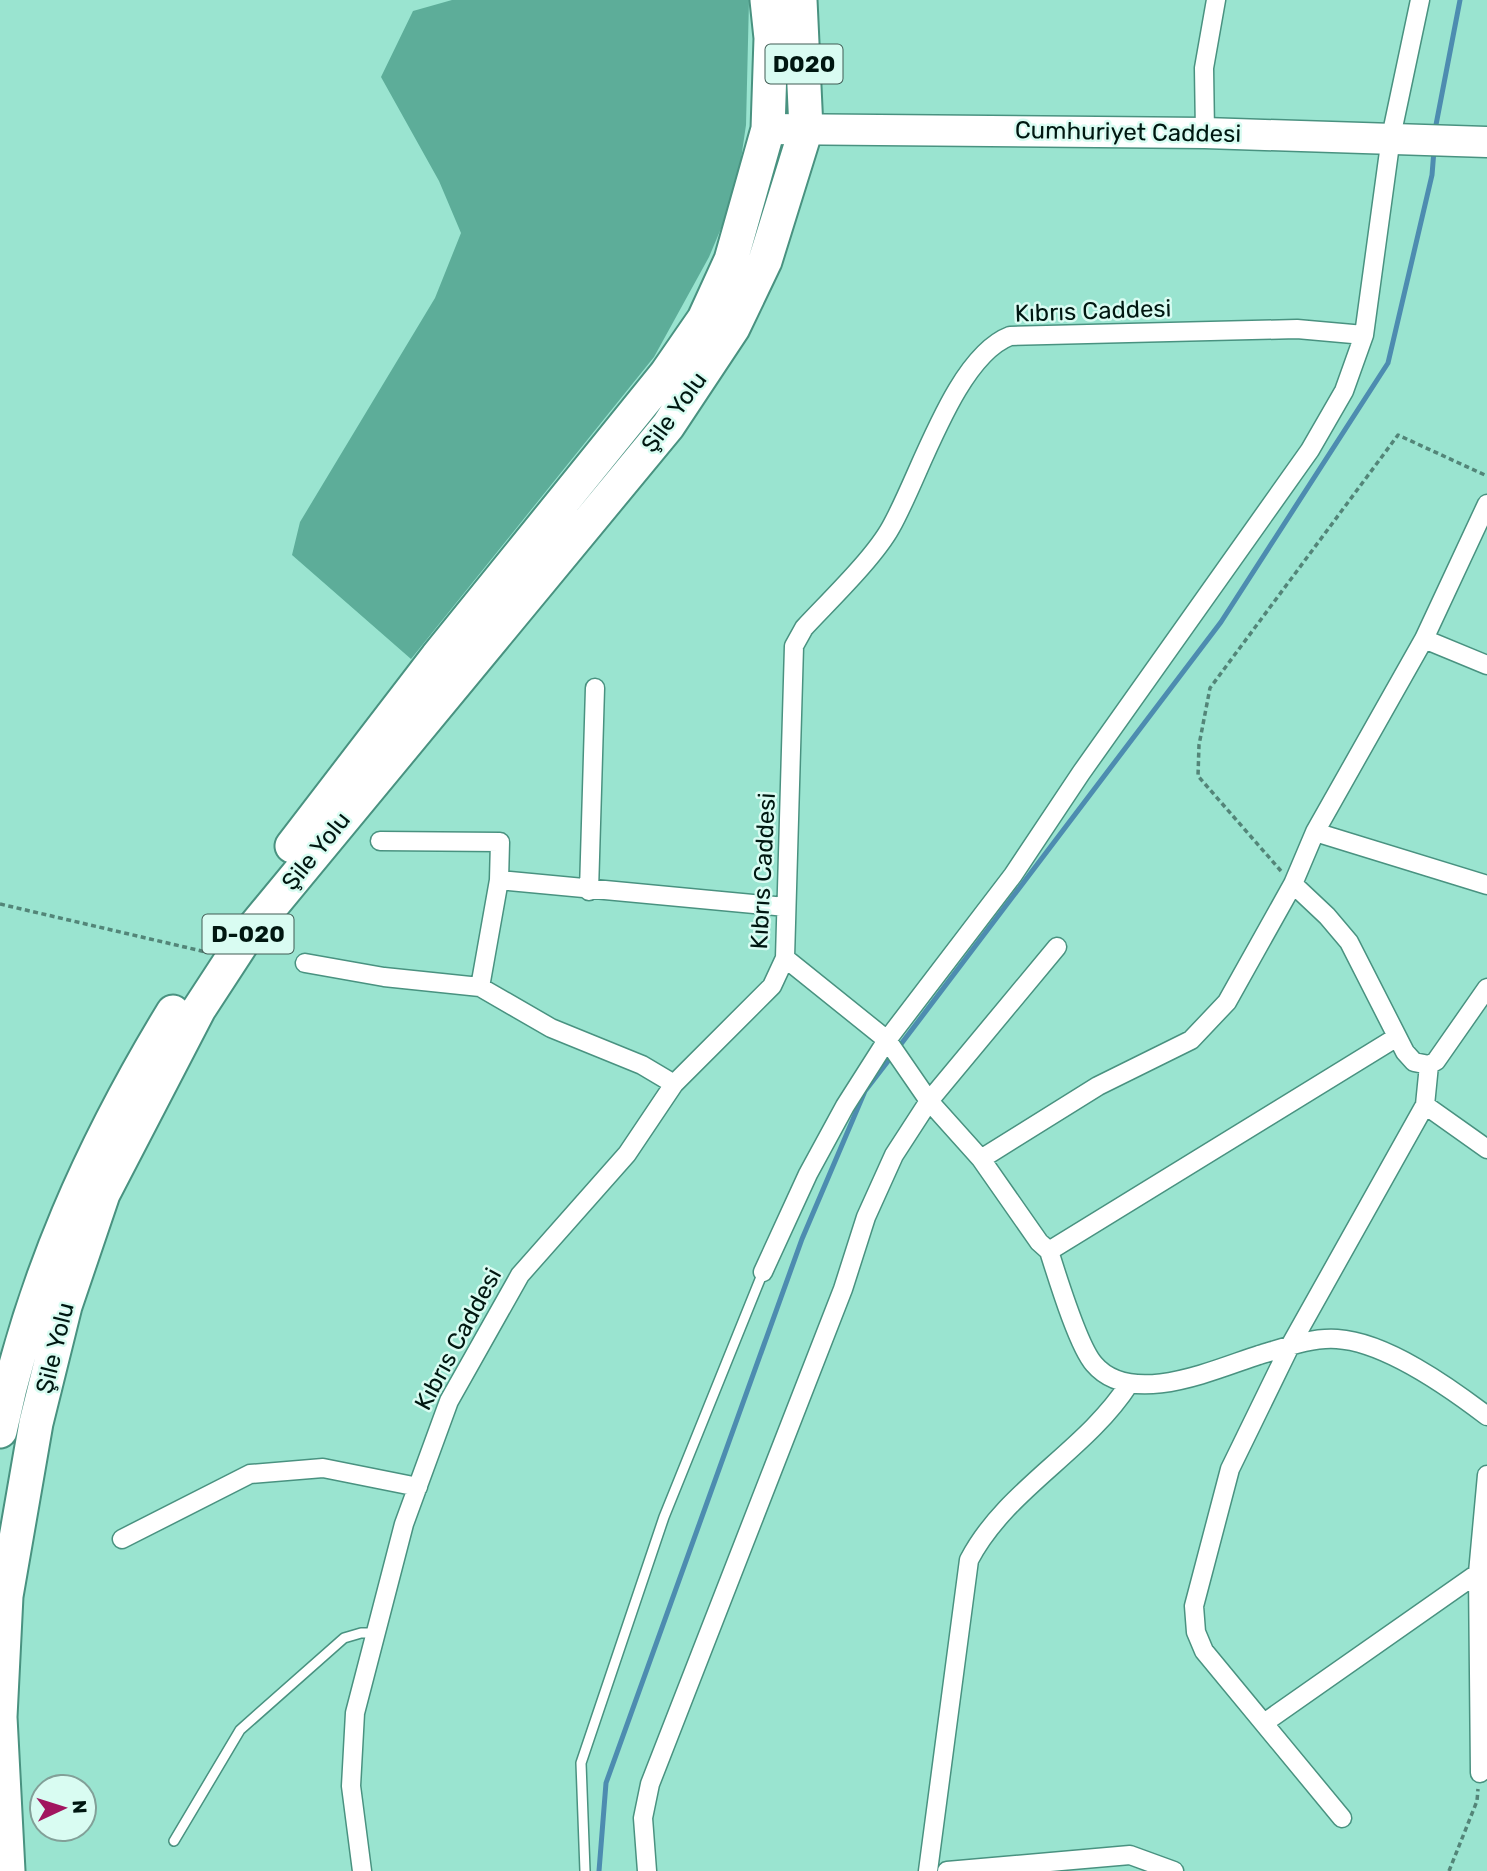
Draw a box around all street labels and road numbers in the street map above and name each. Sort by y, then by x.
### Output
road number: D020 [766,44,842,83]
street label: Cumhuriyet Caddesi [1015,116,1241,148]
street label: Kıbrıs Caddesi [1014,294,1172,328]
street label: Şile Yolu [635,366,713,458]
street label: Kıbrıs Caddesi [745,792,781,950]
street label: Şile Yolu [276,806,356,896]
road number: D-020 [202,914,294,953]
street label: Kıbrıs Caddesi [409,1263,507,1415]
street label: Şile Yolu [30,1300,80,1396]

